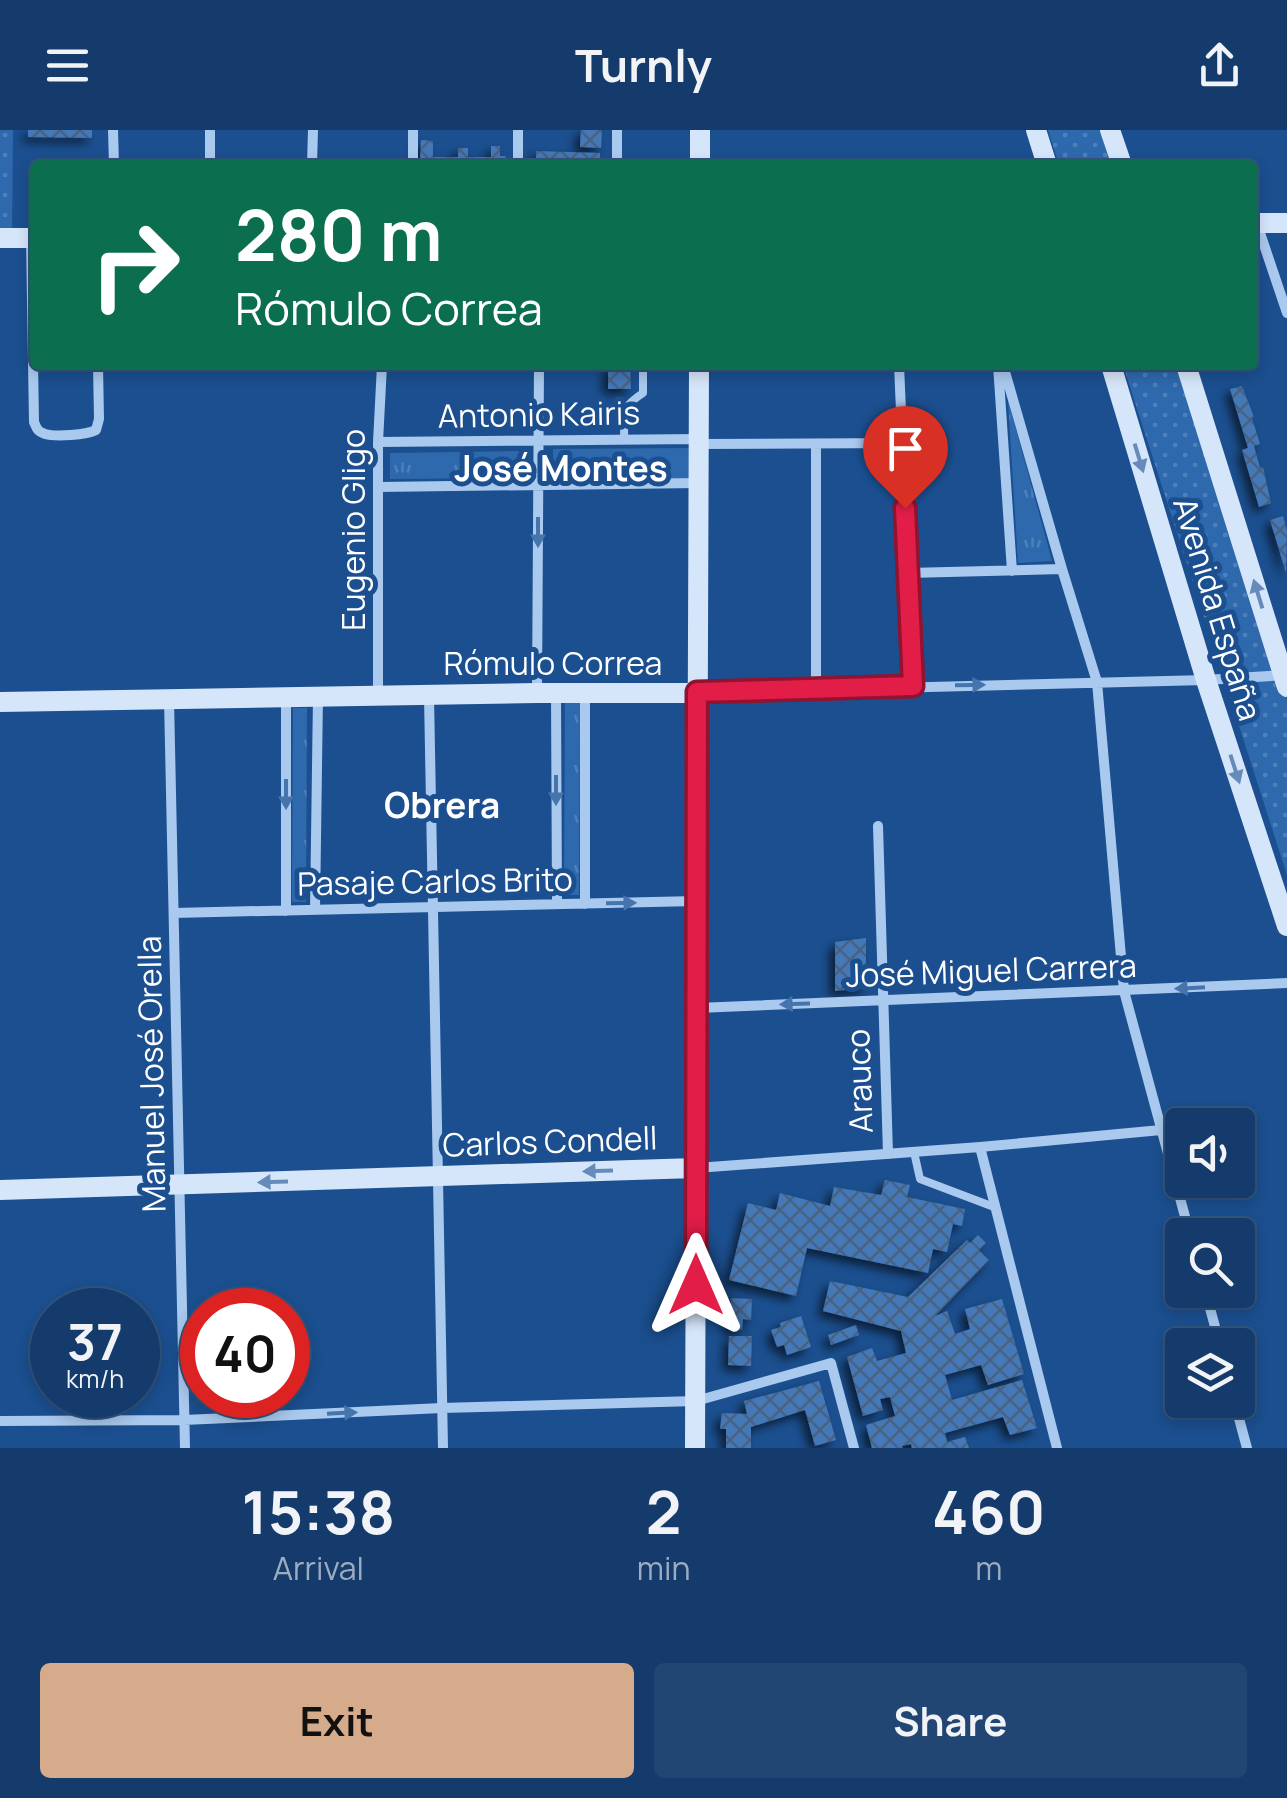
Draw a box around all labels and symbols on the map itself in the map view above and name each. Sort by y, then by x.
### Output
street label: Antonio Kairis [437,390,640,438]
pin [863,406,948,509]
street label: Eugenio Gligo [331,429,375,631]
district label: José Montes [454,444,668,492]
one-way arrow [1132,444,1147,474]
street label: Avenida España [1163,492,1273,726]
one-way arrow [530,517,546,549]
one-way arrow [1249,578,1264,608]
street label: Rómulo Correa [444,641,662,685]
one-way arrow [954,676,986,692]
one-way arrow [1229,754,1244,784]
one-way arrow [549,775,565,807]
one-way arrow [278,779,294,811]
district label: Obrera [384,781,500,829]
street label: Pasaje Carlos Brito [297,857,573,905]
one-way arrow [606,894,638,910]
street label: Manuel José Orella [127,935,175,1213]
street label: José Miguel Carrera [845,943,1137,997]
one-way arrow [1173,980,1205,996]
one-way arrow [778,996,810,1012]
street label: Arauco [835,1028,883,1134]
street label: Carlos Condell [442,1115,658,1167]
one-way arrow [581,1163,613,1179]
one-way arrow [257,1174,289,1190]
position arrow [644,1233,748,1337]
speed limit sign: 40 [180,1288,310,1418]
one-way arrow [327,1405,359,1421]

